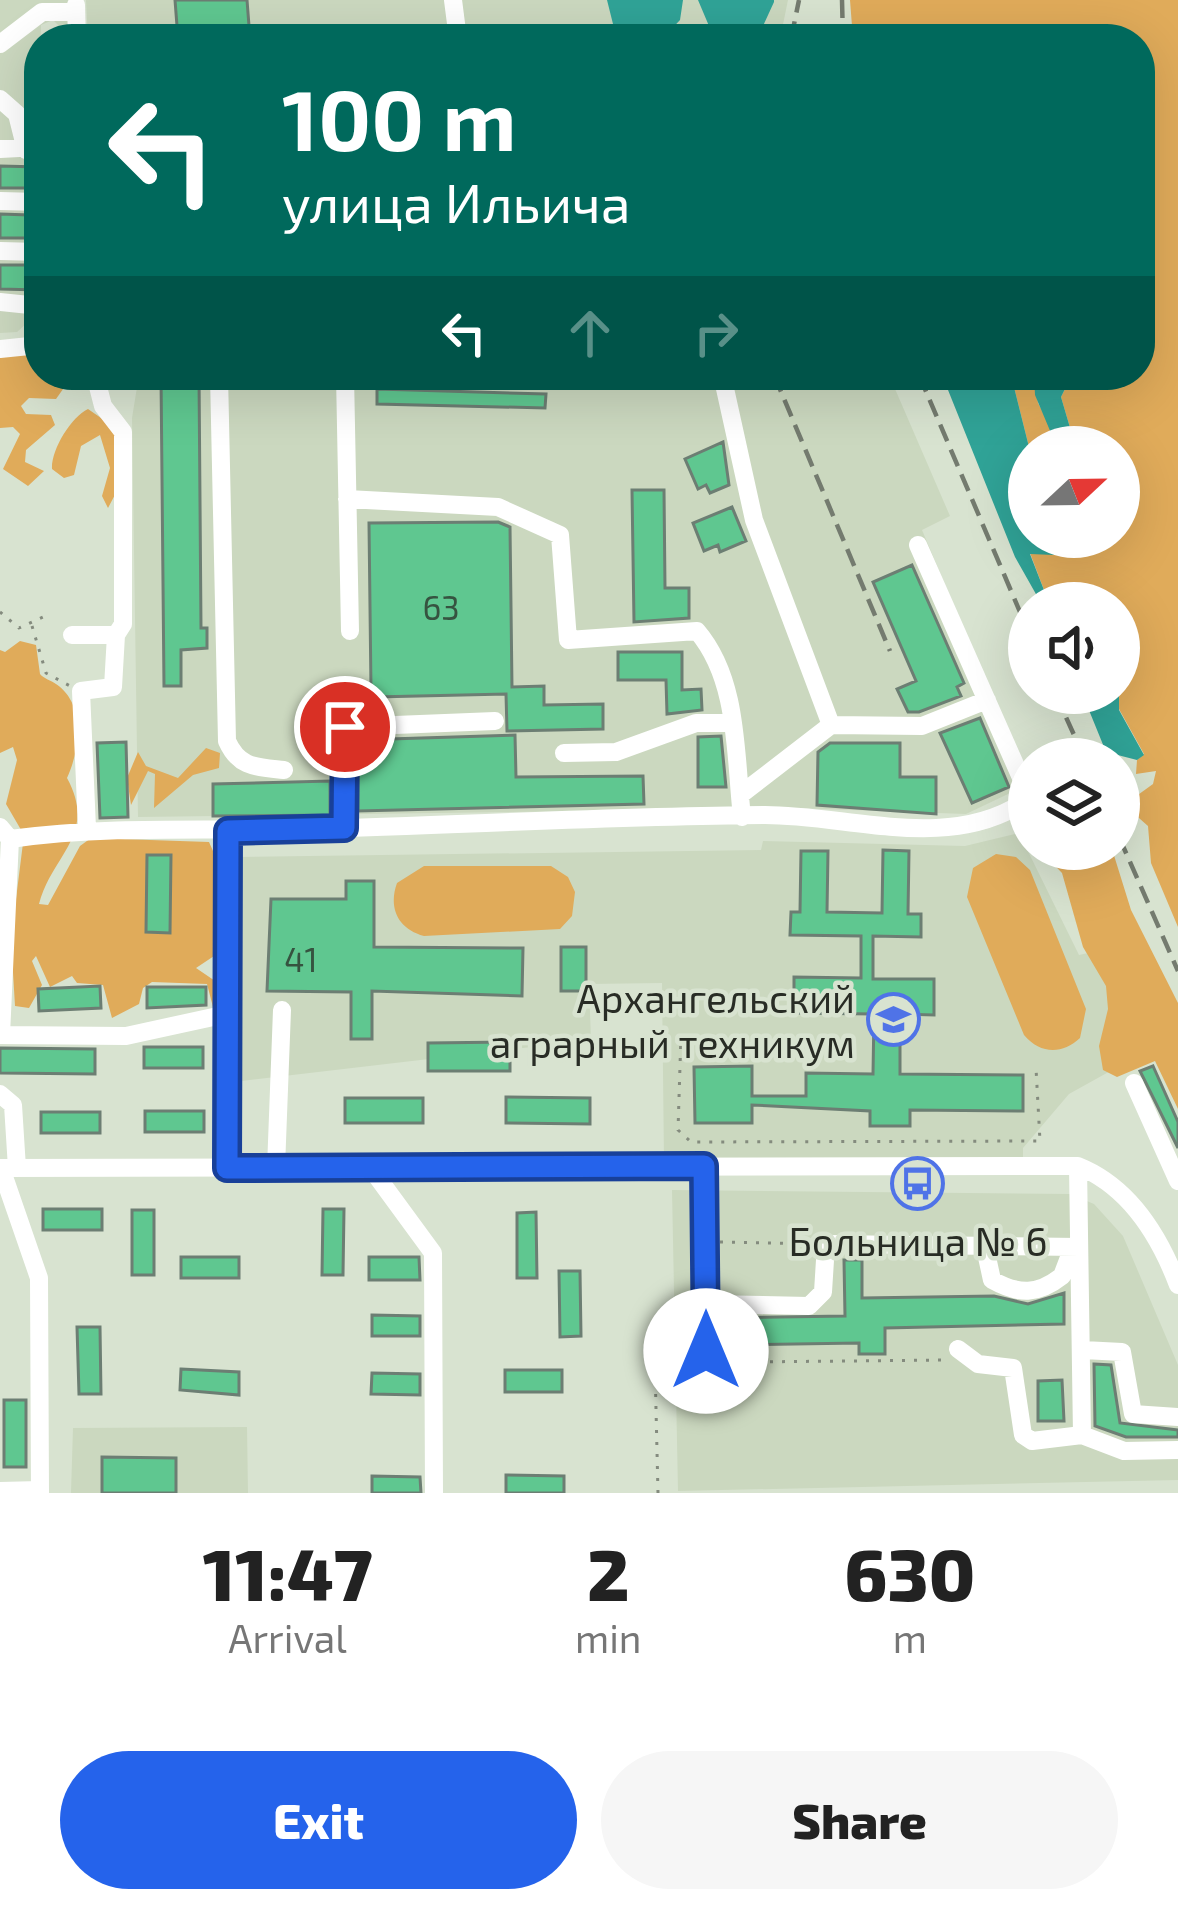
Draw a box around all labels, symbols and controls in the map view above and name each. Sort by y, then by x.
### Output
text: 100 m [282,67,516,168]
icon: left [84,72,240,228]
text: улица Ильича [282,169,631,234]
icon: left [431,300,497,366]
icon: ahead [557,300,623,366]
icon: right [683,300,749,366]
north arrow [1008,426,1140,558]
map controls [1008,426,1140,870]
button: sound [1008,582,1140,714]
house number: 63 [422,587,460,627]
pin [294,676,396,778]
icon: arrive [312,694,378,760]
button: layers [1008,738,1140,870]
house number: 41 [284,939,318,979]
place label: Архангельский аграрный техникум [490,974,855,1067]
school or university icon: Архангельский аграрный техникум [866,991,922,1047]
bus stop icon: Больница № 6 [890,1155,946,1211]
place label: Больница № 6 [789,1217,1048,1264]
position arrow [643,1288,769,1414]
text: 11:47 [203,1529,372,1615]
text: 2 [587,1529,630,1615]
text: 630 [844,1529,975,1615]
text: Arrival [228,1614,347,1661]
text: min [575,1614,642,1661]
text: m [893,1614,927,1661]
button: Exit [60,1751,577,1889]
button: Share [601,1751,1118,1889]

